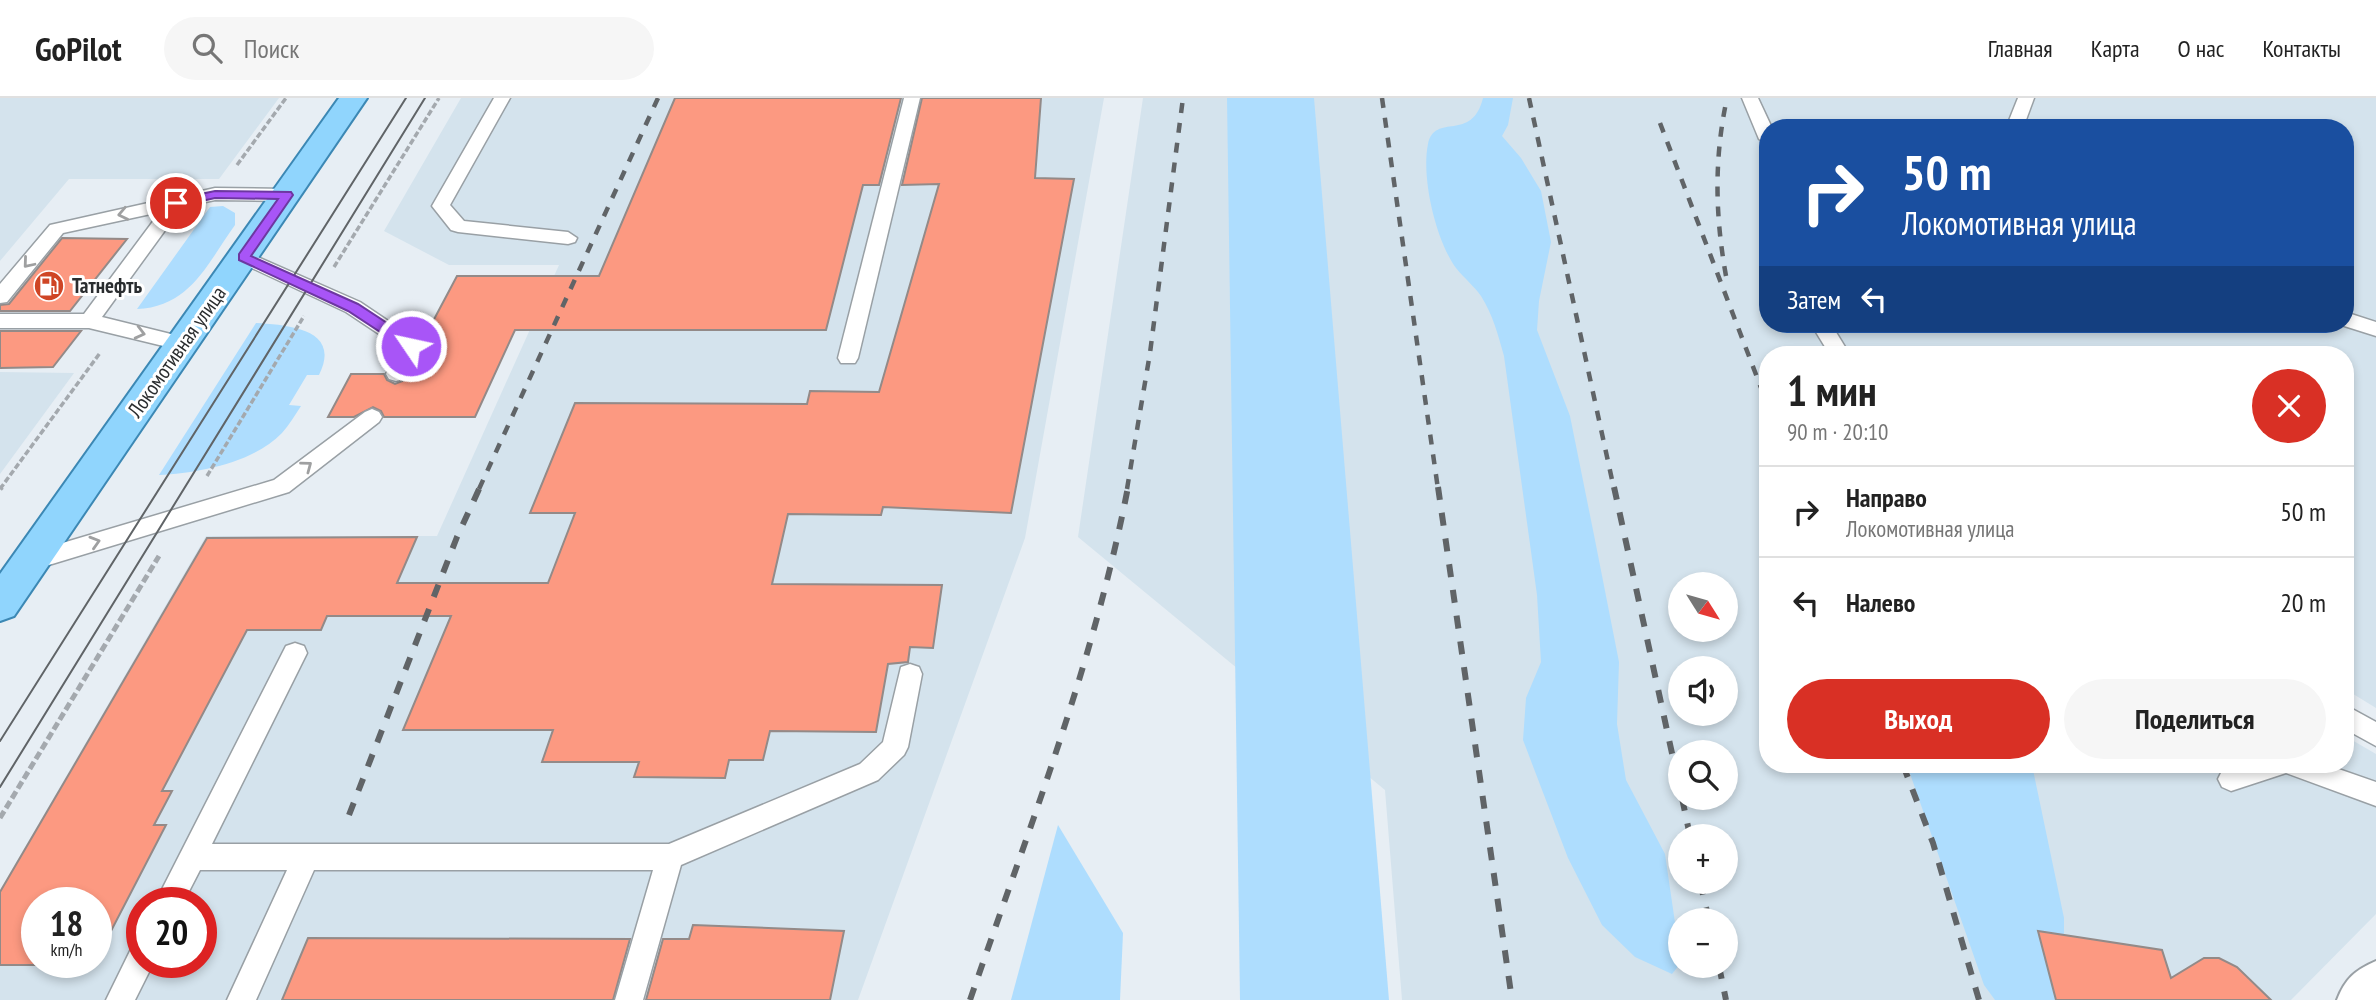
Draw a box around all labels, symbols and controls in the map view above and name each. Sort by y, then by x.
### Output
search box [164,17,654,80]
text: GoPilot [35,27,122,70]
icon: search [188,29,226,67]
text: Поиск [244,32,299,65]
text: Главная [1988,33,2053,64]
text: Карта [2091,33,2140,64]
text: О нас [2178,33,2224,64]
text: Контакты [2262,33,2341,64]
text: 50 m [1902,140,1991,204]
icon: right [1787,147,1878,238]
pin [146,173,206,233]
icon: arrive [157,184,195,222]
text: Локомотивная улица [1902,202,2137,244]
one-way arrow [117,206,129,221]
one-way arrow [24,255,37,267]
fuel station icon: Татнефть [32,269,66,303]
place label: Татнефть [72,272,143,299]
icon: left [1855,280,1893,318]
street label: Локомотивная улица [121,281,232,423]
text: Затем [1787,283,1841,316]
position arrow [374,309,448,383]
one-way arrow [134,325,146,339]
text: 1 мин [1787,363,1877,418]
button: close [2252,369,2326,443]
text: 90 m · 20:10 [1787,417,1888,446]
one-way arrow [299,462,312,475]
text: Направо [1846,481,1927,514]
icon: right [1787,493,1825,531]
text: 50 m [2280,495,2326,528]
text: Локомотивная улица [1846,514,2015,543]
one-way arrow [88,536,100,551]
north arrow [1668,572,1738,642]
map controls [1668,572,1738,978]
icon: left [1787,584,1825,622]
text: Налево [1846,586,1915,619]
text: 20 m [2280,586,2326,619]
button: sound [1668,656,1738,726]
button: Выход [1787,679,2050,759]
button: Поделиться [2064,679,2326,759]
button: search [1668,740,1738,810]
button: + [1668,824,1738,894]
speed limit sign: 20 [126,887,217,978]
text: 18 [50,900,83,946]
button: − [1668,908,1738,978]
text: km/h [51,938,82,961]

